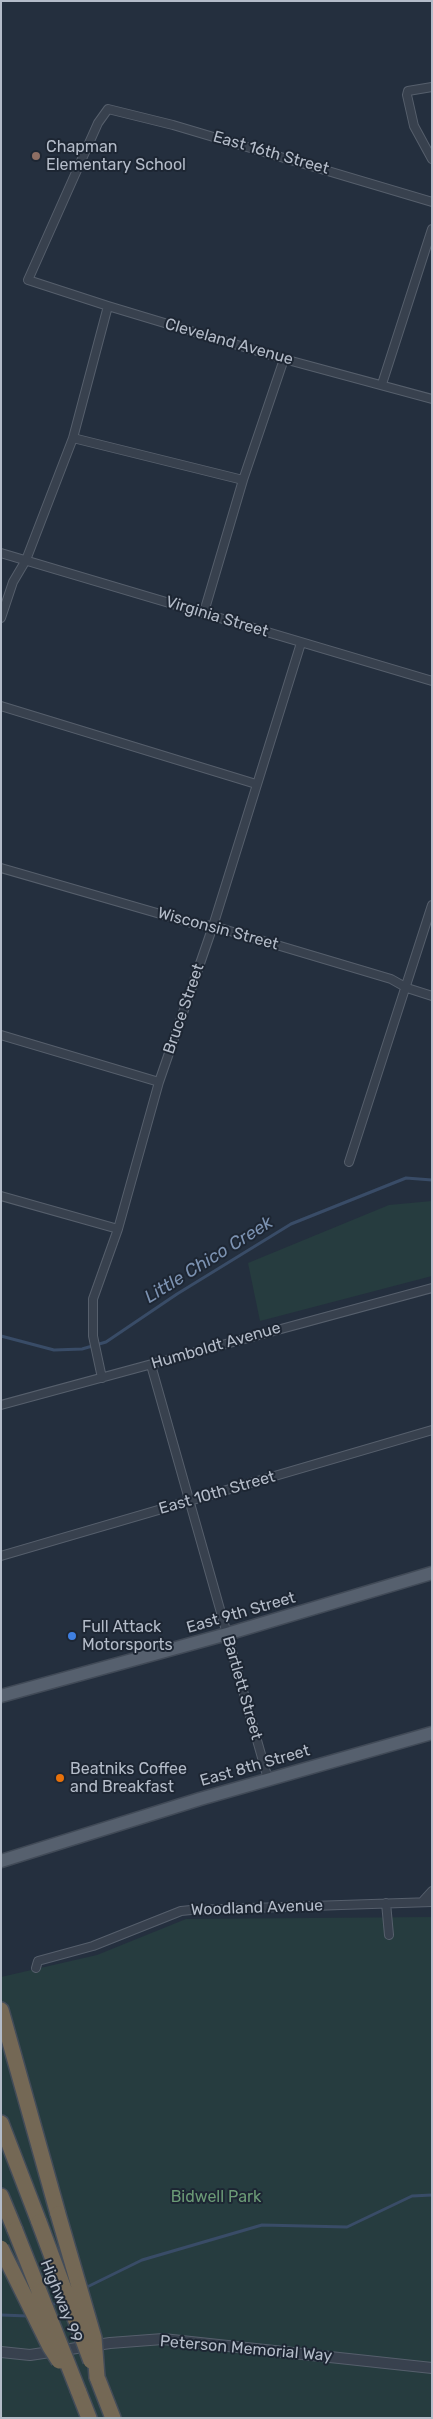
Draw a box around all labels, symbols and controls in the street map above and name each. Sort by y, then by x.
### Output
street label: East 16th Street [211,127,331,179]
place label: Chapman Elementary School [46,137,186,175]
marker: Chapman Elementary School [30,150,42,162]
street label: Cleveland Avenue [163,314,295,370]
street label: Virginia Street [163,592,271,642]
street label: Wisconsin Street [155,904,281,954]
street label: Bruce Street [160,961,208,1057]
water label: Little Chico Creek [141,1212,277,1308]
street label: Humboldt Avenue [149,1318,283,1374]
street label: East 10th Street [157,1467,277,1519]
street label: East 9th Street [184,1588,298,1638]
place label: Full Attack Motorsports [82,1617,173,1655]
marker: Full Attack Motorsports [66,1630,78,1642]
street label: Bartlett Street [218,1634,266,1742]
street label: East 8th Street [198,1741,312,1791]
place label: Beatniks Coffee and Breakfast [70,1759,187,1797]
marker: Beatniks Coffee and Breakfast [54,1772,66,1784]
street label: Woodland Avenue [191,1896,323,1920]
park label: Bidwell Park [171,2187,261,2207]
street label: Highway 99 [36,2257,86,2345]
street label: Peterson Memorial Way [159,2332,333,2366]

